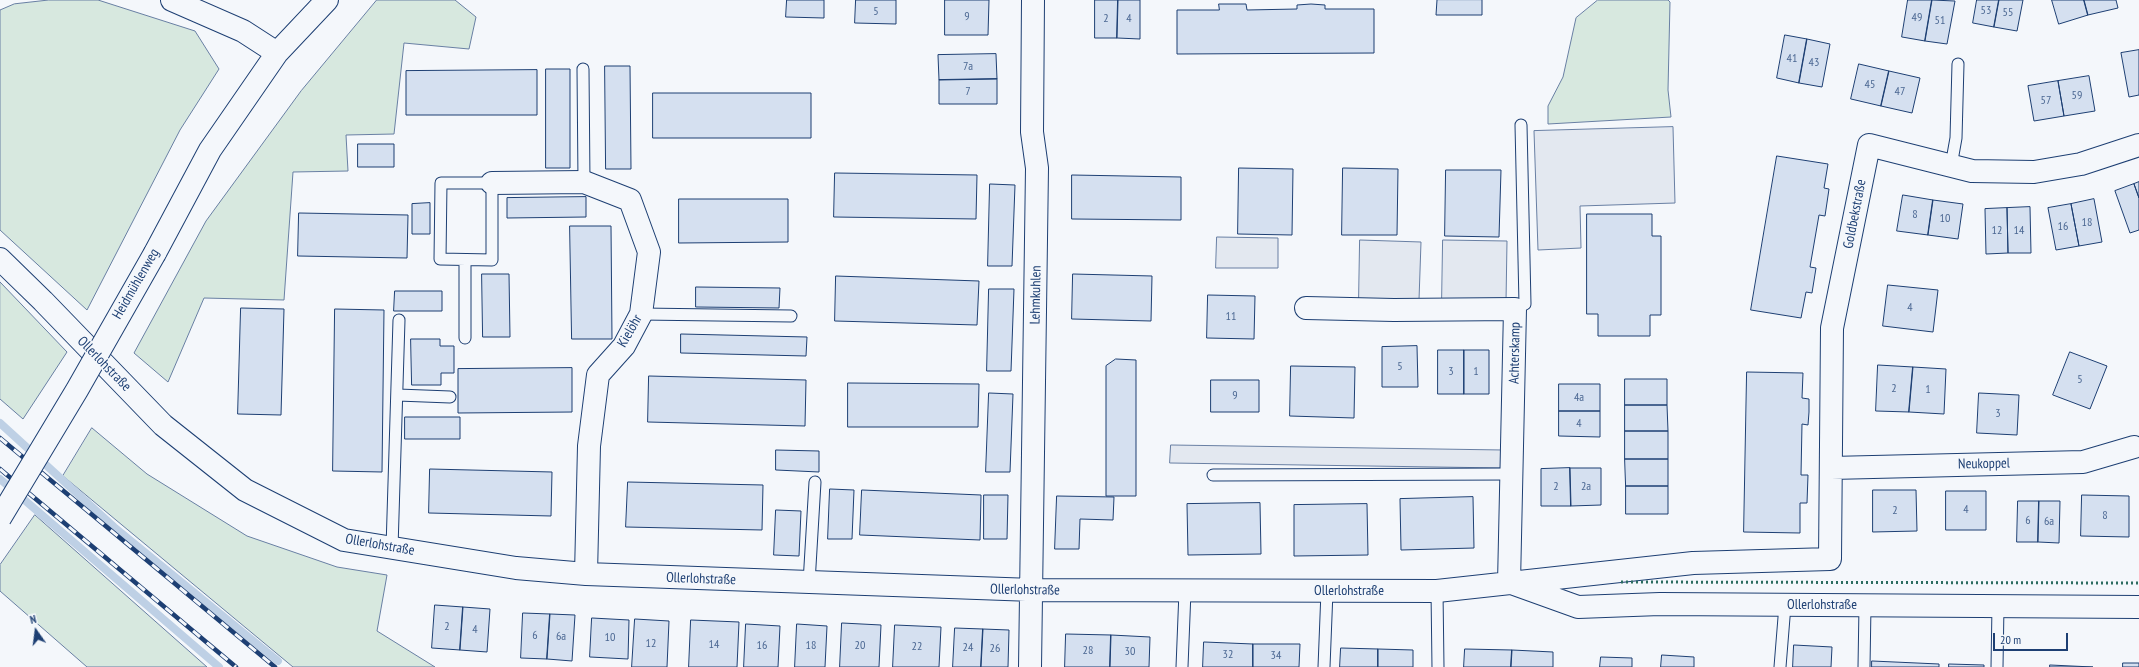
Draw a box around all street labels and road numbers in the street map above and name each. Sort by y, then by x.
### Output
street label: Goldbekstraße [1840,178,1870,250]
street label: Heidmühlenweg [109,246,163,322]
street label: Lehmkuhlen [1027,265,1045,325]
street label: Kielöhr [614,312,646,350]
street label: Achterskamp [1506,322,1524,384]
street label: Ollerlohstraße [74,333,134,395]
street label: Neukoppel [1958,455,2010,473]
street label: Ollerlohstraße [344,531,416,559]
street label: Ollerlohstraße [666,569,736,589]
street label: Ollerlohstraße [990,581,1060,599]
street label: Ollerlohstraße [1314,583,1384,599]
street label: Ollerlohstraße [1787,597,1857,613]

